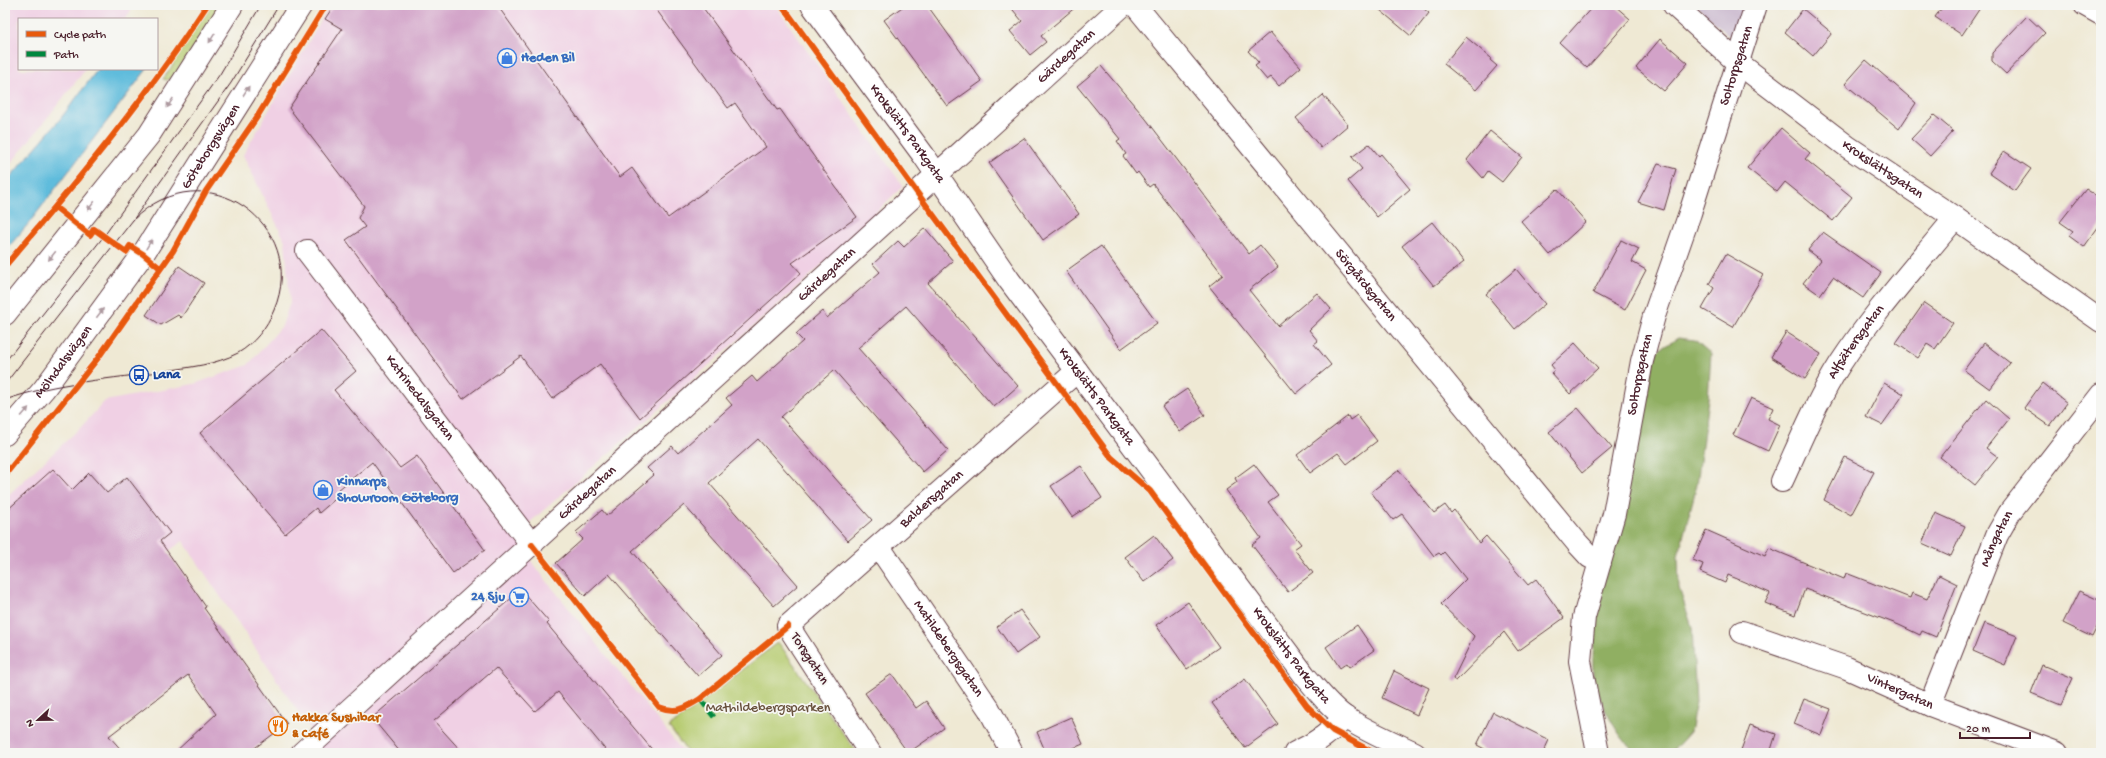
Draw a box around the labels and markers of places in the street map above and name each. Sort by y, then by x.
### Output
shop icon: Heden Bil [496,47,518,69]
place label: Heden Bil [521,50,575,67]
bus stop icon: Lana [128,364,150,386]
place label: Lana [153,367,182,384]
place label: Kinnarps Showroom Göteborg [336,474,459,507]
shop icon: Kinnarps Showroom Göteborg [312,479,334,501]
supermarket icon: 24 Sju [508,586,530,608]
place label: 24 Sju [471,589,505,606]
place label: Hakka Sushibar & Café [292,710,382,743]
restaurant icon: Hakka Sushibar & Café [267,715,289,737]

